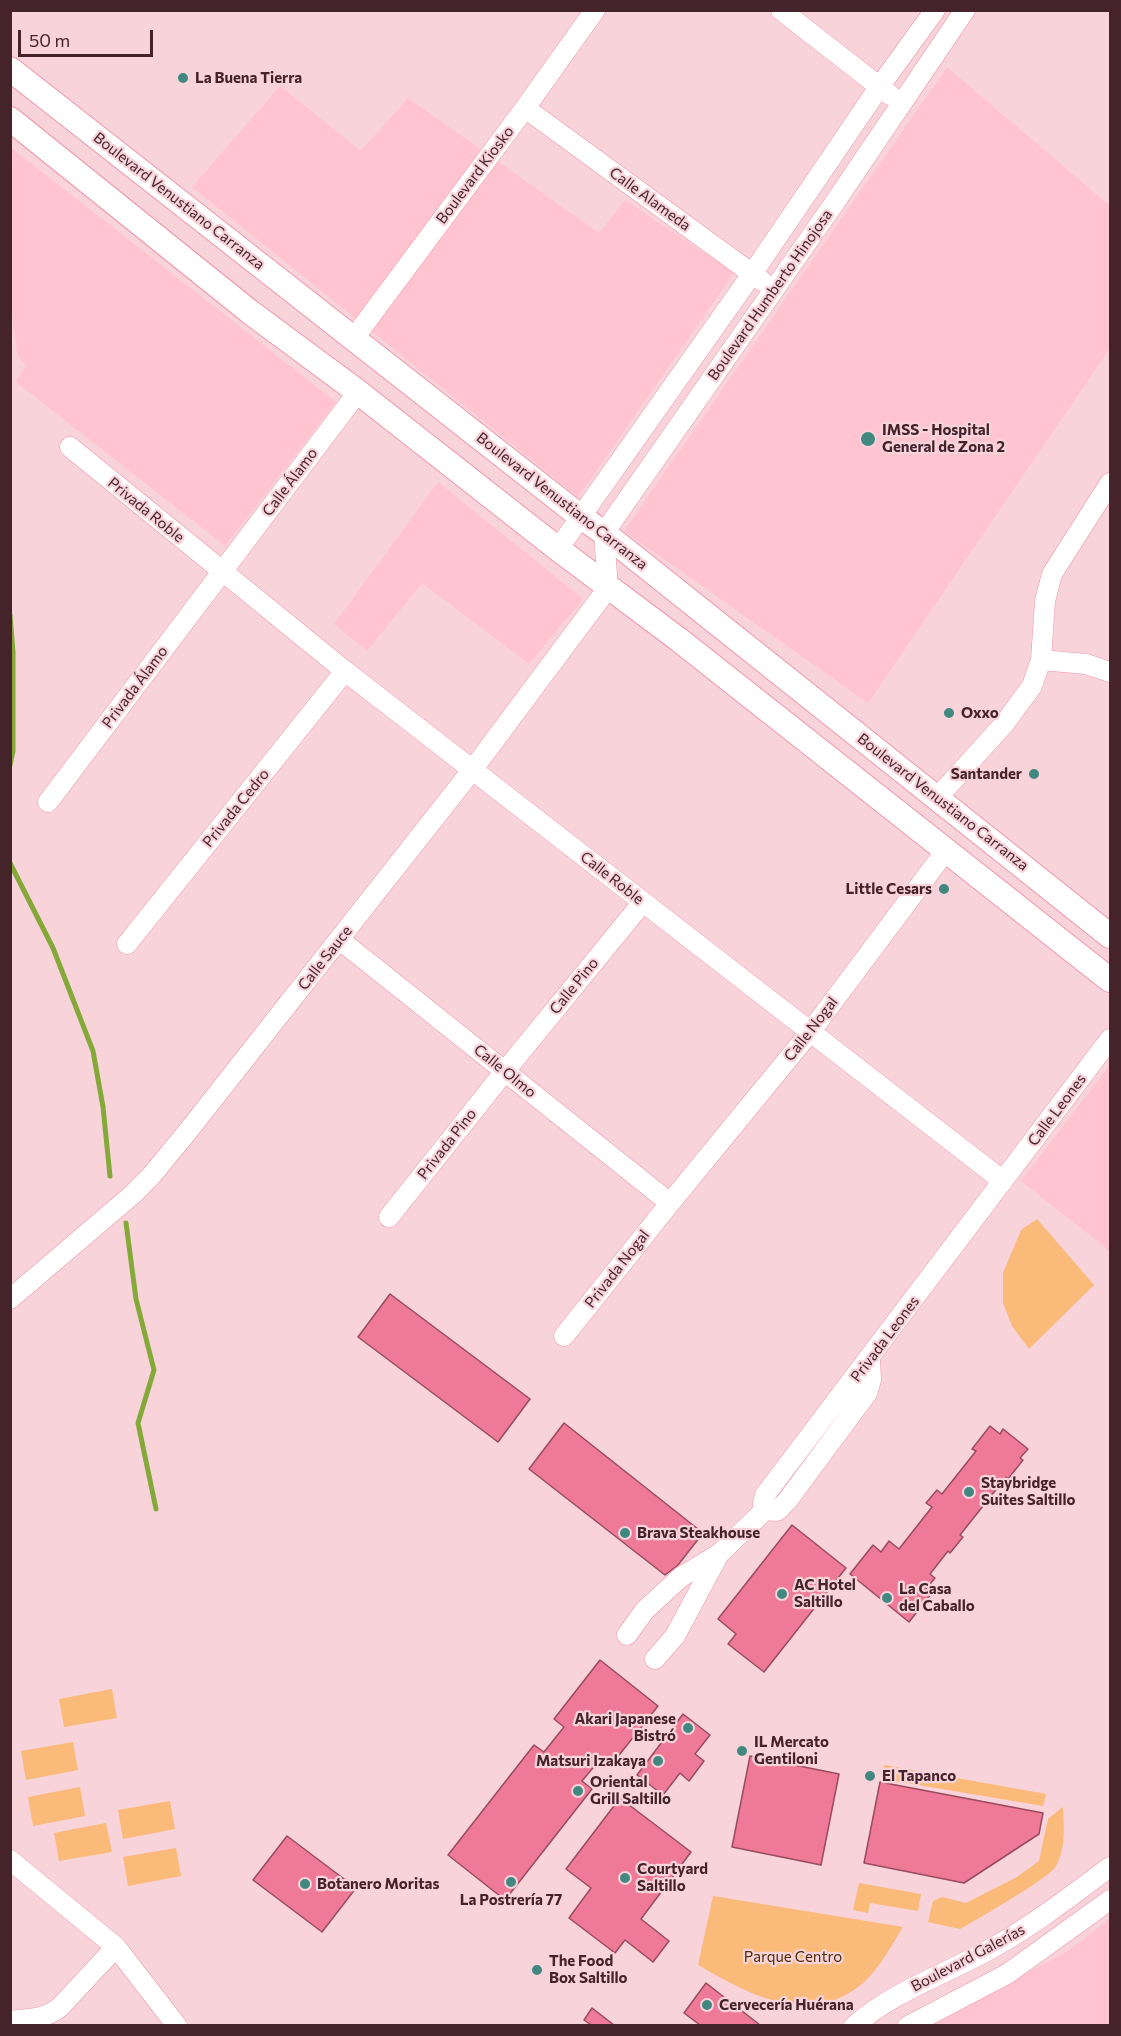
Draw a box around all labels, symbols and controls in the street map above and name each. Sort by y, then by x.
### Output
scale bar [21,18,156,56]
text: 50 m [29,29,70,51]
place label: La Buena Tierra [195,69,302,87]
marker: La Buena Tierra [176,71,190,85]
street label: Boulevard Kiosko [432,123,518,227]
street label: Boulevard Venustiano Carranza [90,129,268,273]
street label: Calle Alameda [606,163,694,235]
street label: Boulevard Humberto Hinojosa [704,206,836,384]
place label: IMSS - Hospital General de Zona 2 [882,421,1005,456]
street label: Boulevard Venustiano Carranza [473,429,651,573]
marker: IMSS - Hospital General de Zona 2 [859,430,877,448]
street label: Calle Álamo [259,444,321,520]
street label: Privada Roble [104,474,188,546]
street label: Privada Álamo [98,642,172,732]
place label: Oxxo [961,704,999,722]
marker: Oxxo [942,706,956,720]
street label: Boulevard Venustiano Carranza [854,730,1032,874]
street label: Privada Cedro [199,765,273,851]
place label: Santander [951,765,1022,783]
marker: Santander [1027,767,1041,781]
street label: Calle Roble [577,848,647,908]
place label: Little Cesars [846,880,932,898]
marker: Little Cesars [937,882,951,896]
street label: Calle Sauce [294,922,356,994]
street label: Calle Pino [546,954,602,1018]
street label: Calle Nogal [780,993,842,1065]
street label: Calle Olmo [470,1041,540,1101]
street label: Calle Leones [1024,1071,1090,1149]
street label: Privada Pino [414,1105,480,1183]
street label: Privada Nogal [581,1226,653,1312]
street label: Privada Leones [847,1293,923,1385]
place label: Staybridge Suites Saltillo [981,1474,1075,1509]
marker: Staybridge Suites Saltillo [962,1485,976,1499]
place label: Brava Steakhouse [637,1524,760,1542]
marker: Brava Steakhouse [618,1526,632,1540]
place label: AC Hotel Saltillo [794,1576,856,1611]
place label: La Casa del Caballo [899,1580,975,1615]
marker: AC Hotel Saltillo [775,1587,789,1601]
marker: La Casa del Caballo [880,1591,894,1605]
place label: Akari Japanese Bistró [575,1710,676,1745]
marker: Akari Japanese Bistró [681,1721,695,1735]
place label: IL Mercato Gentiloni [754,1733,829,1768]
marker: IL Mercato Gentiloni [735,1744,749,1758]
place label: Matsuri Izakaya [536,1752,646,1770]
marker: Matsuri Izakaya [651,1754,665,1768]
place label: El Tapanco [882,1767,956,1785]
marker: El Tapanco [863,1769,877,1783]
place label: Oriental Grill Saltillo [590,1773,671,1808]
marker: Oriental Grill Saltillo [571,1784,585,1798]
place label: Courtyard Saltillo [637,1860,708,1895]
marker: Courtyard Saltillo [618,1871,632,1885]
place label: Botanero Moritas [317,1875,439,1893]
marker: La Postrería 77 [504,1875,518,1889]
marker: Botanero Moritas [298,1877,312,1891]
place label: La Postrería 77 [460,1891,562,1909]
street label: Boulevard Galerías [908,1920,1028,1996]
park label: Parque Centro [744,1948,842,1966]
place label: The Food Box Saltillo [549,1952,628,1987]
marker: The Food Box Saltillo [530,1963,544,1977]
place label: Cervecería Huérana [719,1996,854,2014]
marker: Cervecería Huérana [700,1998,714,2012]

